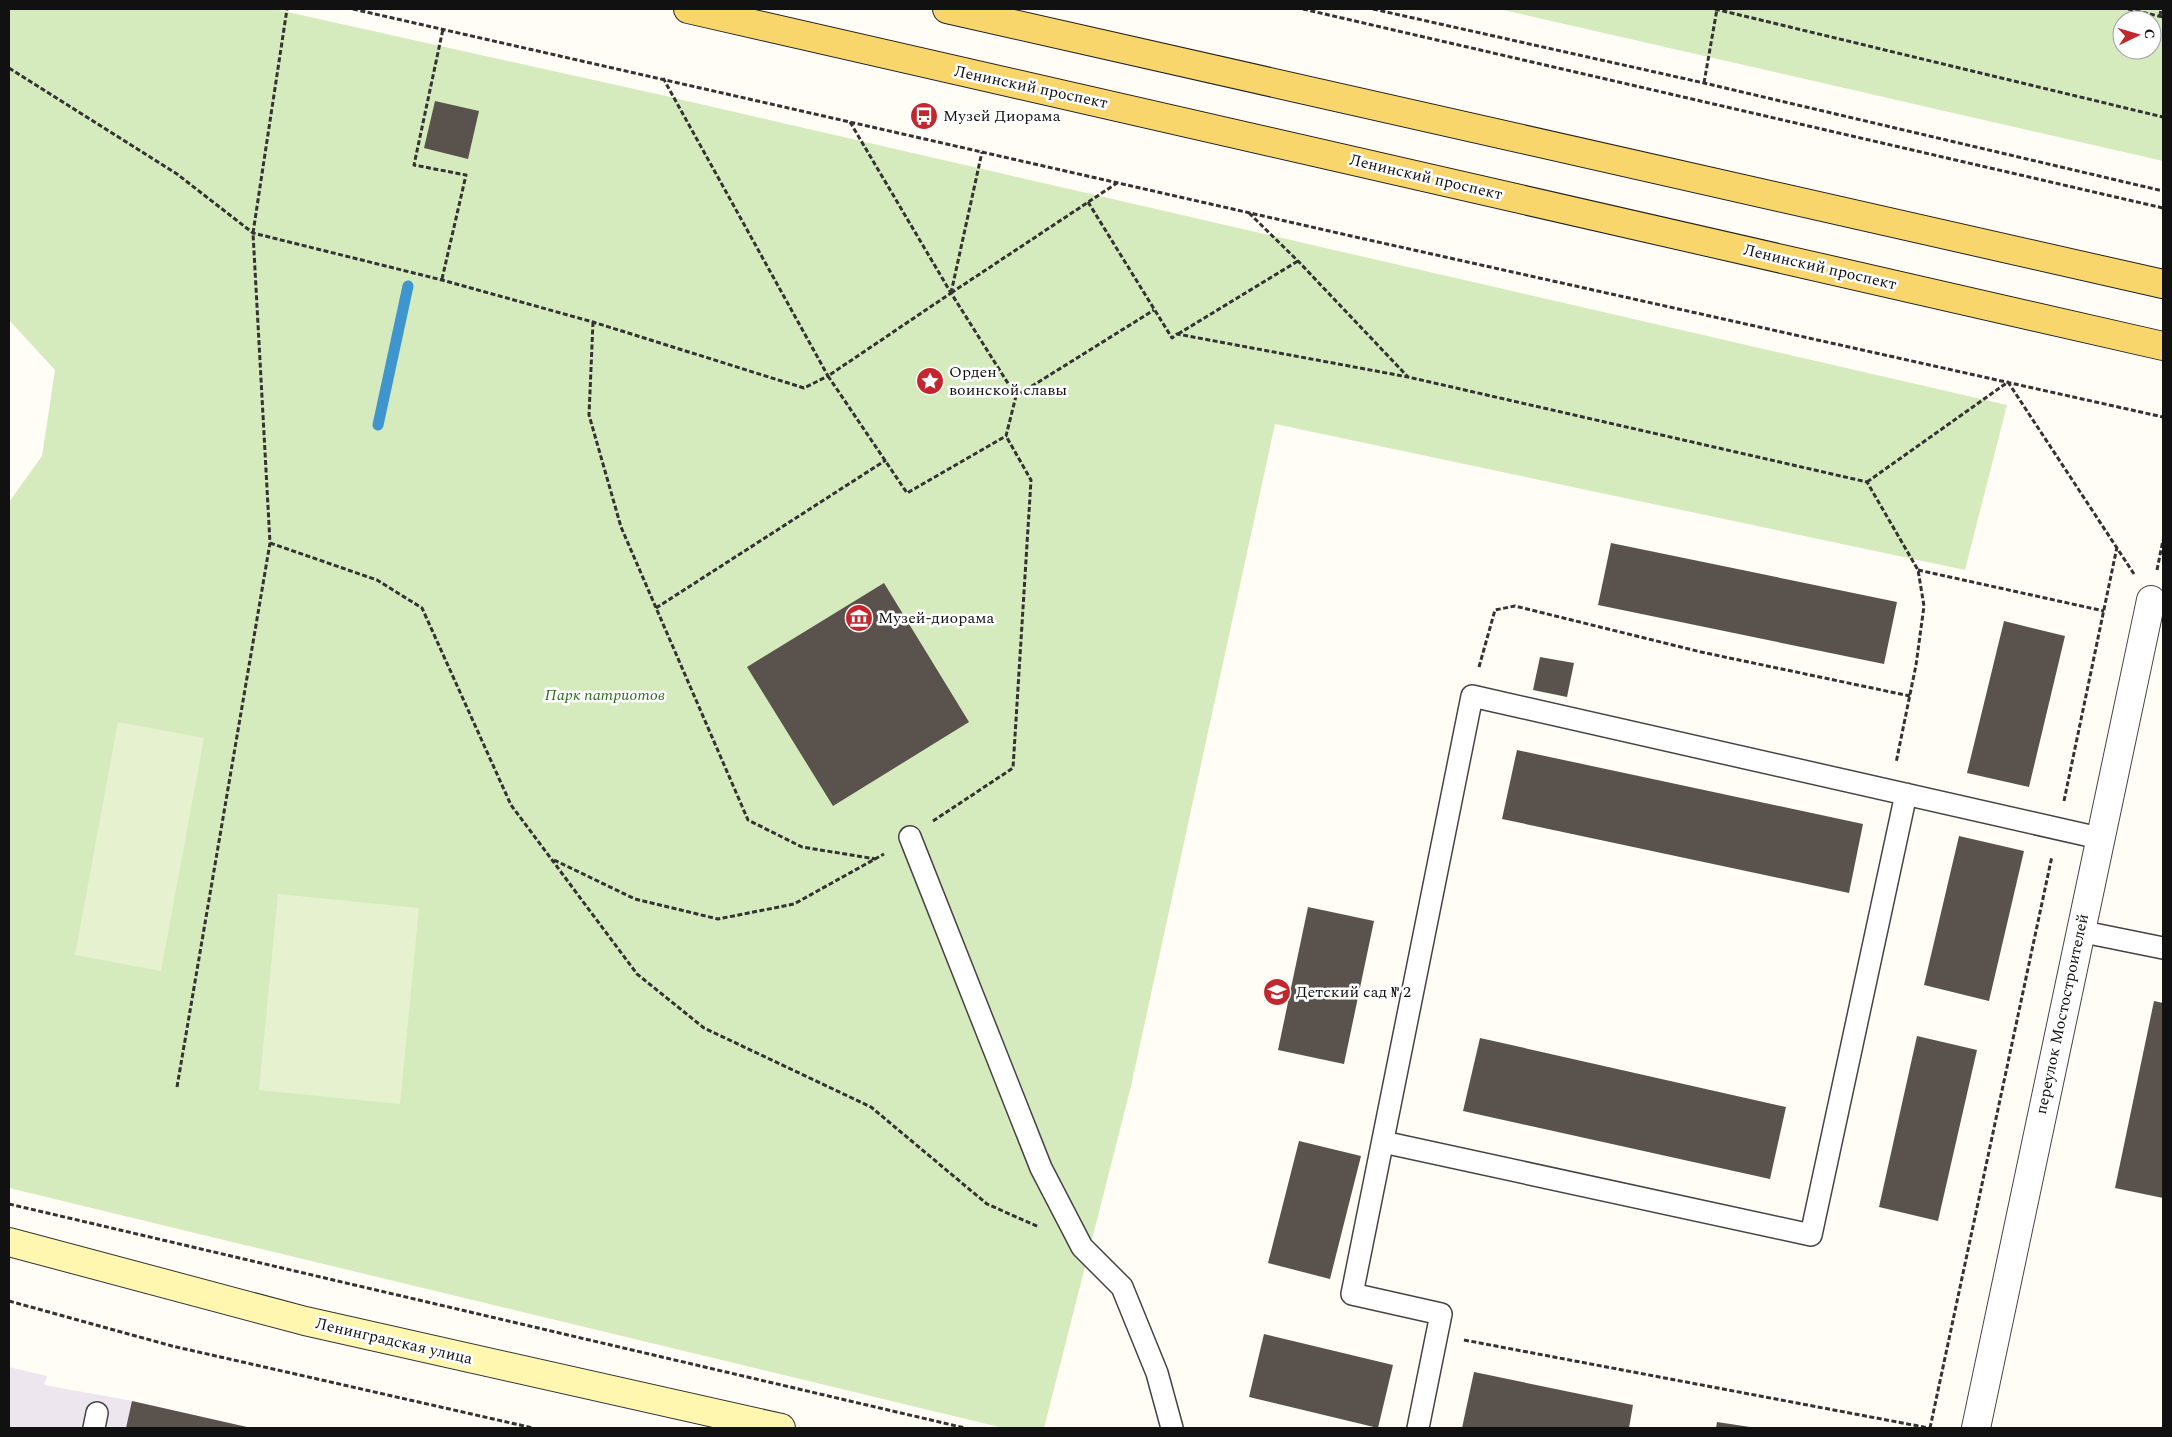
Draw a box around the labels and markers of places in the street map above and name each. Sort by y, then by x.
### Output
bus stop icon: Музей Диорама [909,101,939,131]
place label: Музей Диорама [943,104,1061,128]
place label: Орден воинской славы [949,360,1067,402]
place icon: Орден воинской славы [915,366,945,396]
museum icon: Музей-диорама [844,603,874,633]
place label: Музей-диорама [878,606,994,630]
school or university icon: Детский сад № 2 [1262,977,1292,1007]
place label: Детский сад № 2 [1296,980,1411,1004]

